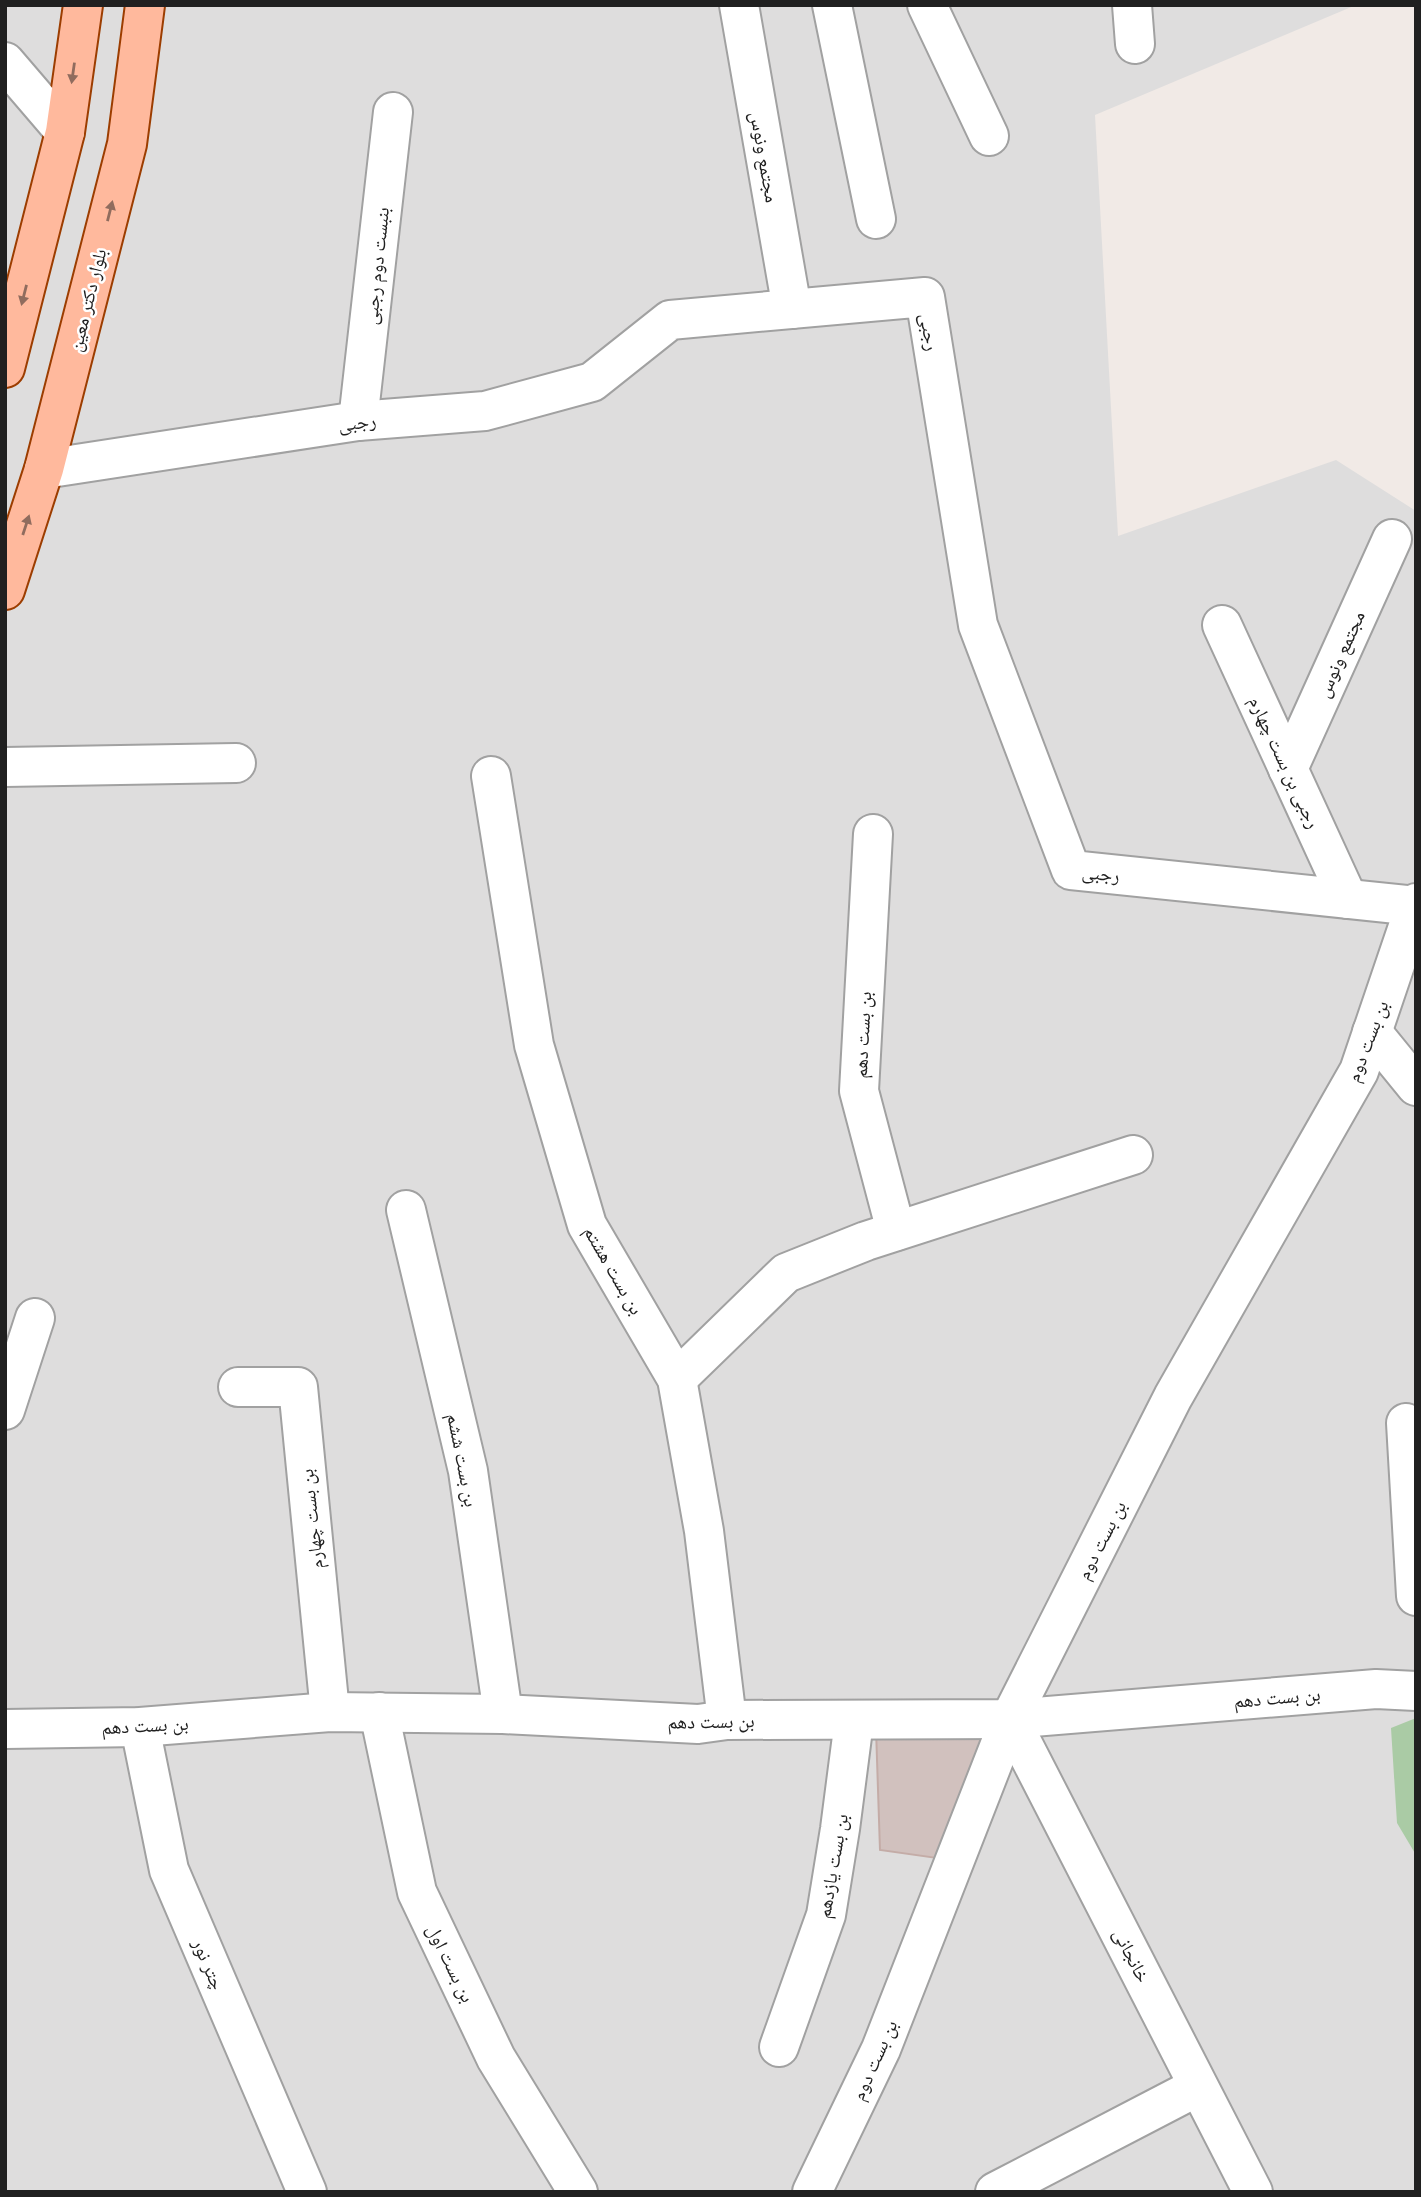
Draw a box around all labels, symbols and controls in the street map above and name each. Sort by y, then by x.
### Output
one-way arrow [68,62,79,84]
street label: مجتمع ونوس [744,109,786,205]
one-way arrow [105,200,116,222]
street label: بنبست دوم رجبی [357,206,396,326]
street label: بلوار دکتر معین [62,246,112,354]
one-way arrow [18,284,29,306]
street label: رجبی [914,311,946,353]
street label: رجبی [337,407,377,437]
one-way arrow [21,515,32,536]
street label: مجتمع ونوس [1309,607,1371,701]
street label: رجبی بن بست چهارم [1242,692,1327,833]
street label: رجبی [1081,858,1121,888]
street label: بن بست دهم [847,991,877,1079]
street label: بن بست دوم [1340,996,1395,1086]
street label: بن بست هشتم [578,1221,650,1319]
street label: بن بست ششم [441,1411,485,1509]
street label: بن بست چهارم [293,1468,330,1570]
street label: بن بست دوم [1070,1496,1133,1585]
street label: بن بست دهم [1232,1680,1322,1714]
street label: بن بست دهم [667,1707,755,1735]
street label: بن بست دهم [101,1710,189,1740]
street label: بن بست یازدهم [810,1812,854,1920]
street label: بن بست اول [421,1919,481,2007]
street label: خانجانی [1107,1923,1157,1987]
street label: چتر نور [186,1934,231,1993]
street label: بن بست دوم [845,2016,904,2105]

